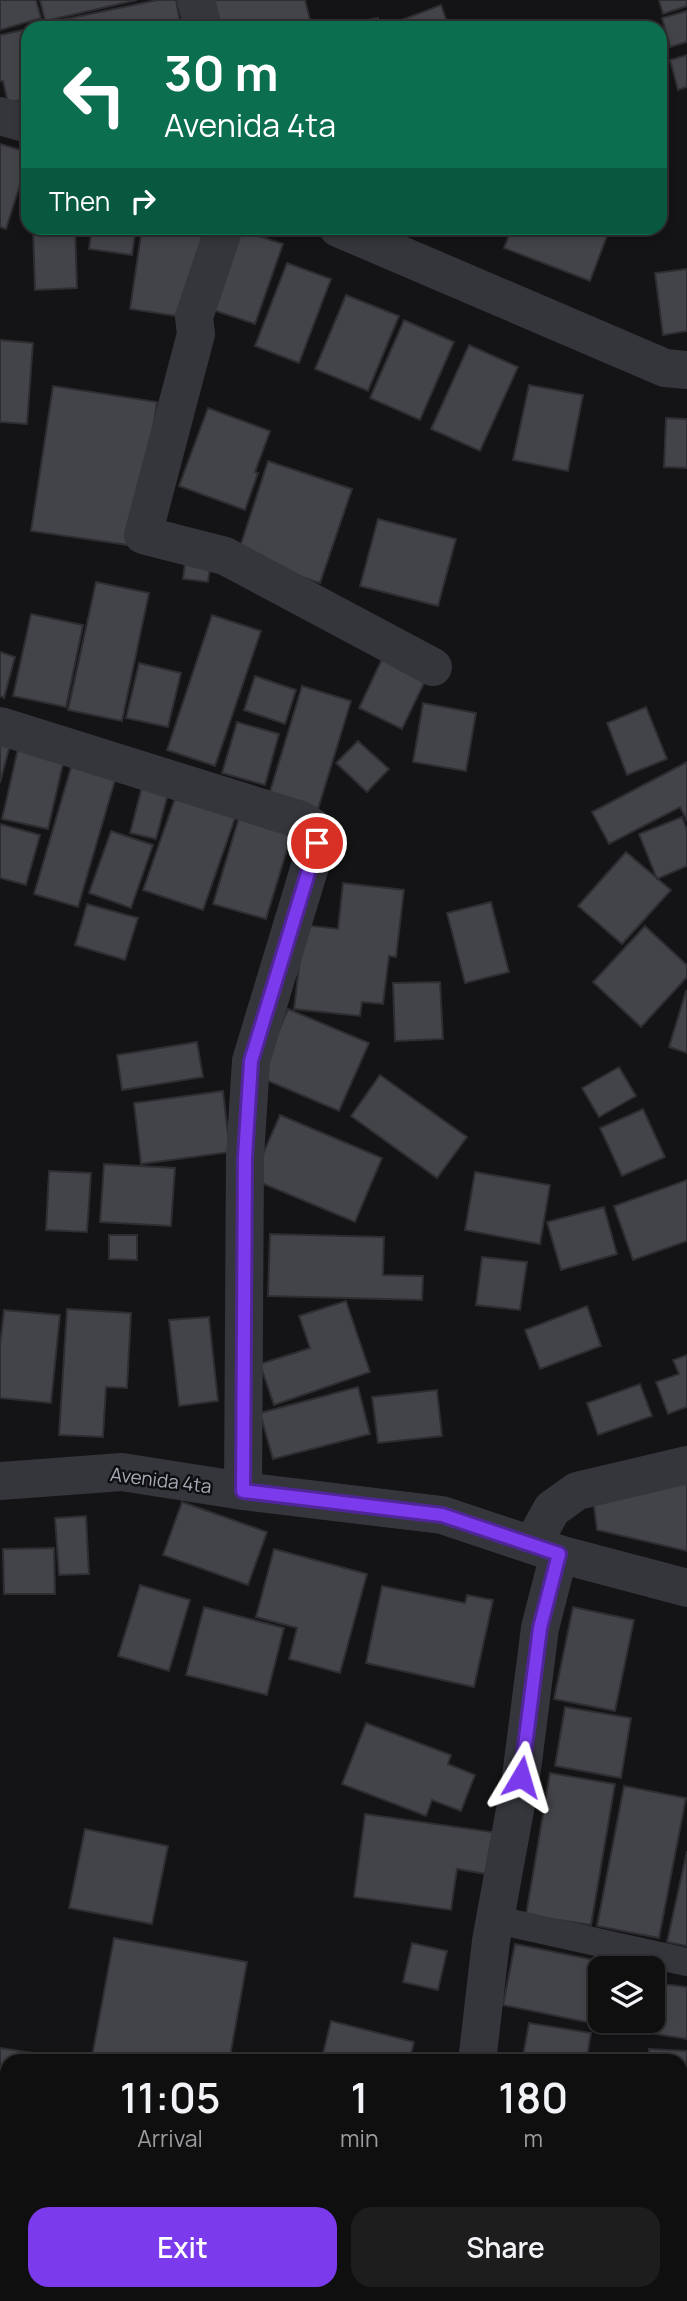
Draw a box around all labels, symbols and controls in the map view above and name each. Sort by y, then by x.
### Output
text: 30 m [164,39,279,106]
icon: left [49,49,140,140]
text: Avenida 4ta [164,103,336,147]
icon: right [124,182,162,220]
text: Then [49,183,110,219]
pin [287,813,347,873]
icon: arrive [298,824,336,862]
street label: Avenida 4ta [109,1461,213,1499]
position arrow [484,1740,558,1814]
map controls [588,1956,665,2033]
button: layers [588,1956,665,2033]
text: 11:05 [120,2068,220,2126]
text: 1 [350,2068,368,2126]
text: 180 [498,2068,568,2126]
text: Arrival [137,2122,203,2154]
text: min [340,2122,379,2154]
text: m [524,2122,543,2154]
button: Exit [28,2207,337,2287]
button: Share [351,2207,660,2287]

